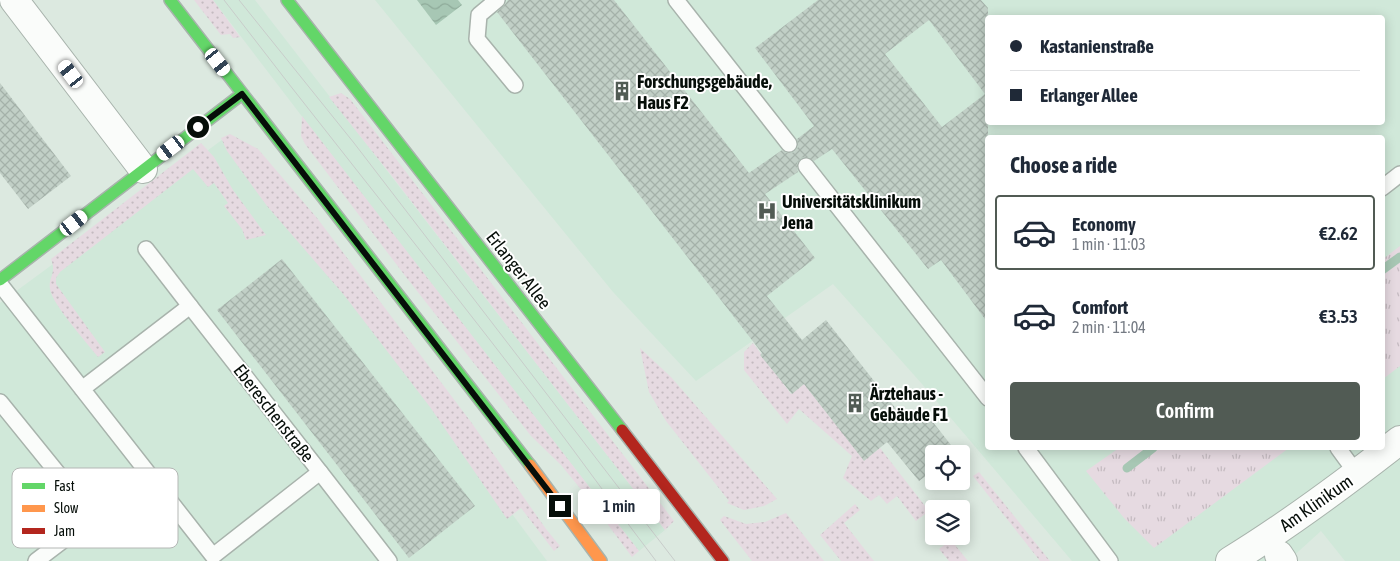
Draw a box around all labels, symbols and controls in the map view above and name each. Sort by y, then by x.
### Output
text: Kastanienstraße [1040,35,1154,57]
car [202,46,233,78]
car [55,58,86,90]
place label: Forschungsgebäude, Haus F2 [637,71,772,113]
building icon: Forschungsgebäude, Haus F2 [611,80,633,102]
text: Erlanger Allee [1040,84,1138,106]
route start [187,116,209,138]
car [154,133,187,163]
text: Choose a ride [1010,152,1117,178]
place label: Universitätsklinikum Jena [781,191,921,233]
hospital icon: Universitätsklinikum Jena [756,200,778,222]
car [57,208,90,238]
icon: car [1012,210,1057,255]
text: Economy [1072,213,1136,235]
text: €2.62 [1319,222,1358,244]
street label: Erlanger Allee [482,227,556,313]
text: 1 min · 11:03 [1072,235,1146,253]
icon: car [1012,293,1057,338]
text: Comfort [1072,296,1128,318]
text: €3.53 [1319,305,1358,327]
text: 2 min · 11:04 [1072,318,1146,336]
street label: Ebereschenstraße [229,360,319,466]
button: Confirm [1010,382,1360,440]
place label: Ärztehaus - Gebäude F1 [869,383,948,425]
building icon: Ärztehaus - Gebäude F1 [844,392,866,414]
map controls [925,445,970,545]
button: locate [925,445,970,490]
legend [12,468,178,548]
street label: Am Klinikum [1275,470,1357,536]
text: Fast [54,478,75,494]
callout: 1 min [578,488,660,524]
route end [549,495,571,517]
text: 1 min [603,497,635,515]
text: Slow [54,500,79,516]
button: layers [925,500,970,545]
text: Jam [54,523,75,539]

